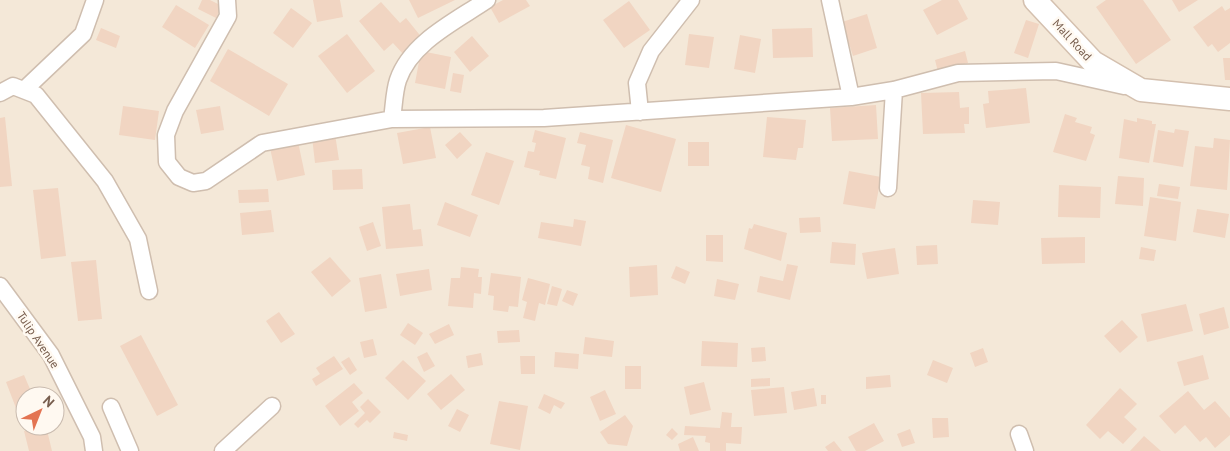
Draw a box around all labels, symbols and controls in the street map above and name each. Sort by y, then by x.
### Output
street label: Mall Road [1049,16,1095,63]
street label: Tulip Avenue [14,308,63,371]
north arrow [15,386,65,436]
text: N [39,392,58,411]

